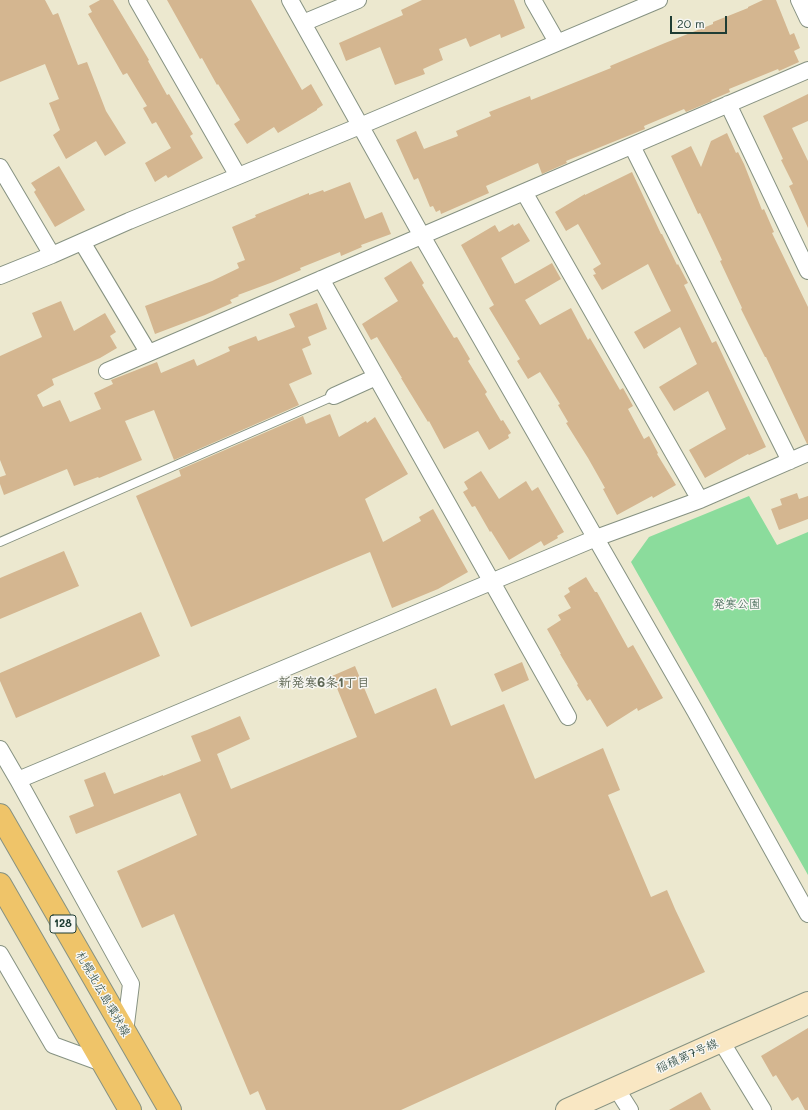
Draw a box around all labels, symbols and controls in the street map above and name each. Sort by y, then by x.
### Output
scale bar [672,8,729,34]
text: 20 m [677,15,705,31]
park label: 発寒公園 [713,597,761,611]
district label: 新発寒6条1丁目 [278,675,370,691]
road number: 128 [50,915,76,933]
street label: 札幌北広島環状線 [73,949,133,1039]
street label: 稲積第7号線 [654,1036,720,1076]

